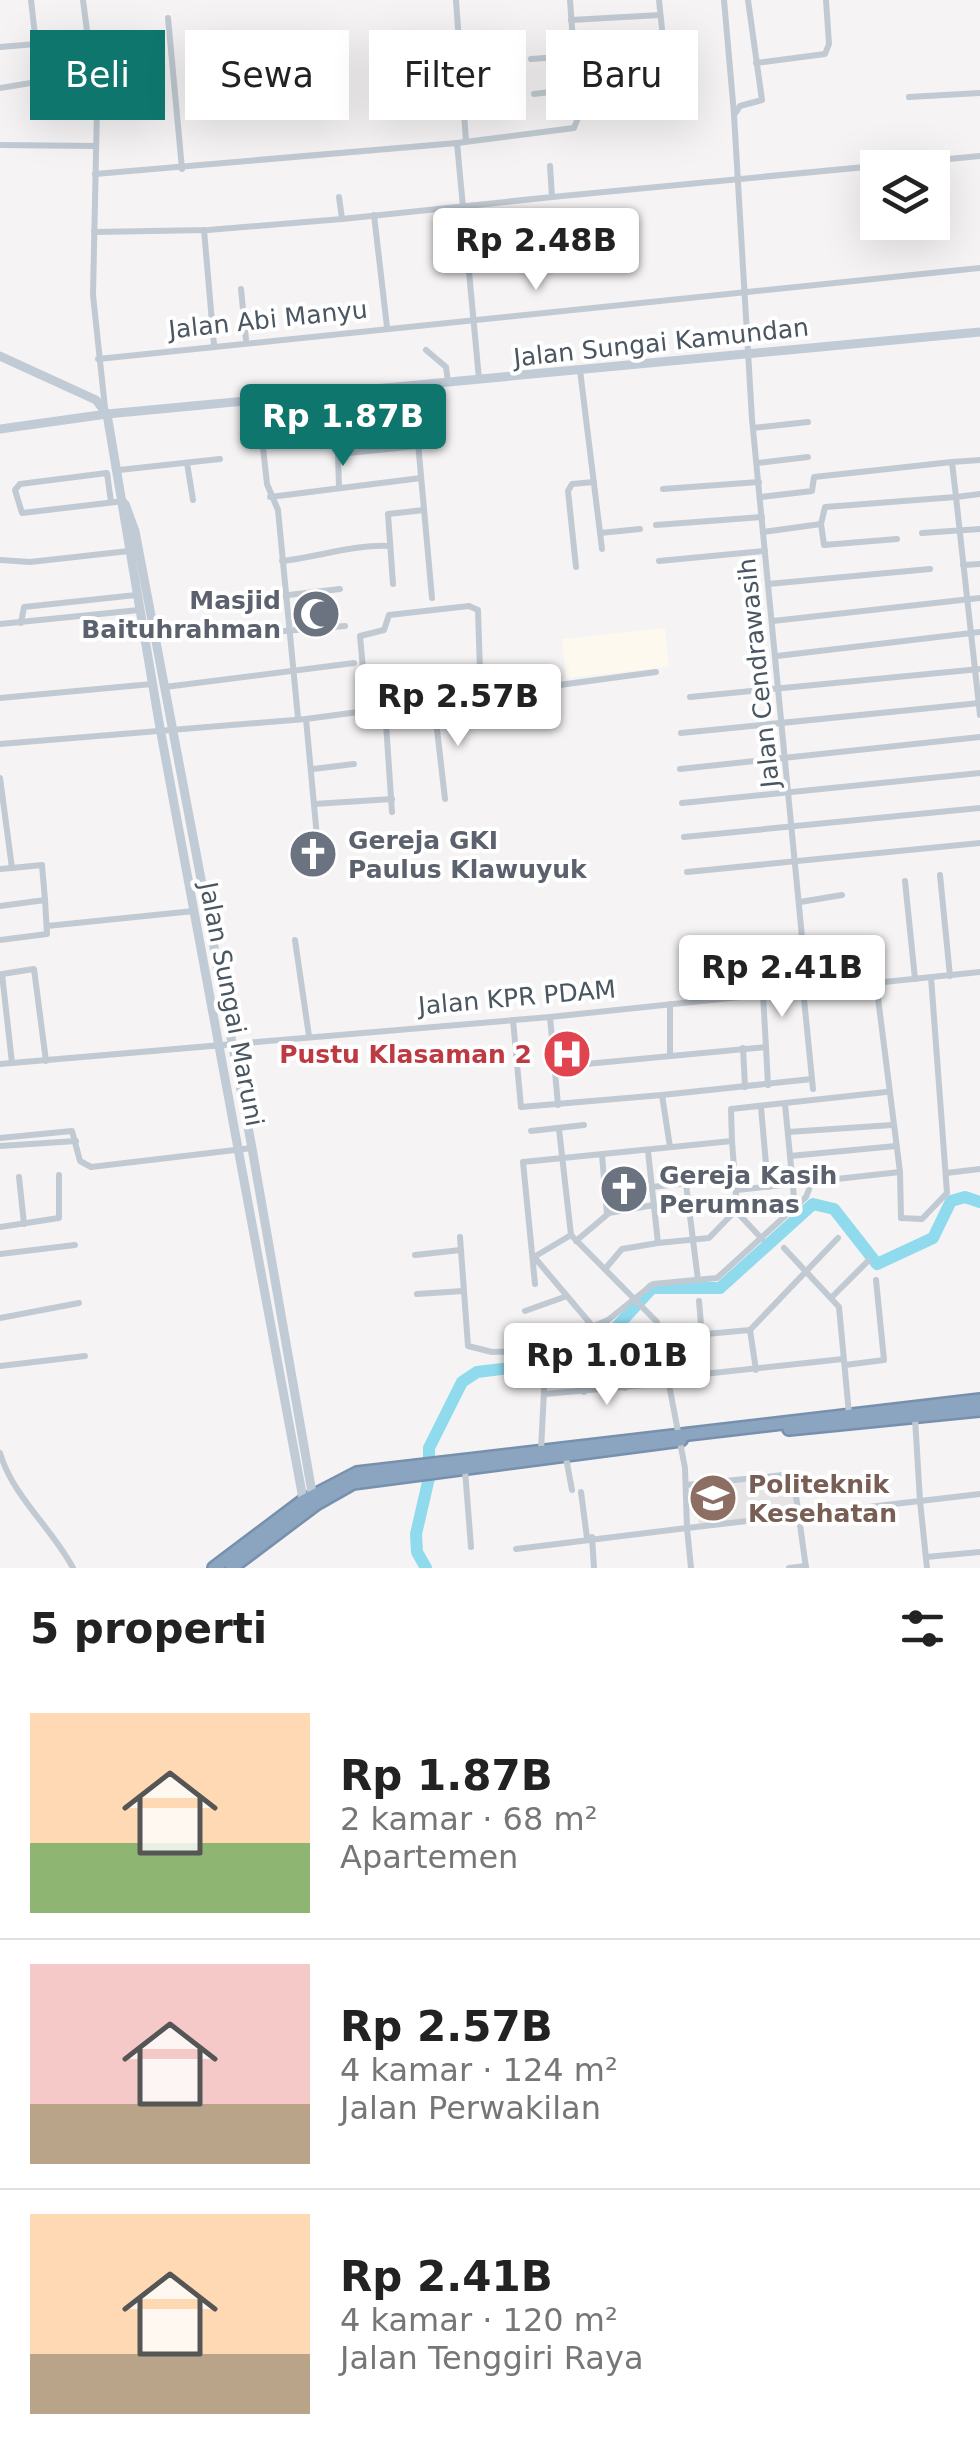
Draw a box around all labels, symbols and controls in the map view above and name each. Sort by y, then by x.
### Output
chip: Beli [30,30,165,120]
chip: Sewa [185,30,349,120]
chip: Filter [369,30,526,120]
chip: Baru [546,30,698,120]
map controls [860,150,950,240]
button: layers [860,150,950,240]
pin: Rp 2.48B [433,208,639,293]
text: Rp 2.48B [455,221,617,259]
street label: Jalan Abi Manyu [165,295,369,345]
street label: Jalan Sungai Kamundan [510,313,810,373]
pin: Rp 1.87B [240,384,446,469]
text: Rp 1.87B [262,397,424,435]
street label: Jalan Cendrawasih [732,557,785,791]
place label: Masjid Baituhrahman [81,586,281,644]
mosque icon: Masjid Baituhrahman [290,588,342,640]
pin: Rp 2.57B [355,664,561,749]
text: Rp 2.57B [377,677,539,715]
place label: Gereja GKI Paulus Klawuyuk [348,826,588,884]
church icon: Gereja GKI Paulus Klawuyuk [287,828,339,880]
street label: Jalan Sungai Maruni [193,878,269,1129]
pin: Rp 2.41B [679,935,885,1020]
text: Rp 2.41B [701,948,863,986]
street label: Jalan KPR PDAM [415,974,617,1021]
hospital icon: Pustu Klasaman 2 [541,1028,593,1080]
place label: Pustu Klasaman 2 [279,1040,532,1069]
place label: Gereja Kasih Perumnas [659,1161,837,1219]
church icon: Gereja Kasih Perumnas [598,1163,650,1215]
pin: Rp 1.01B [504,1323,710,1408]
text: Rp 1.01B [526,1336,688,1374]
place label: Politeknik Kesehatan [748,1470,897,1528]
school or university icon: Politeknik Kesehatan [687,1472,739,1524]
icon: filters [895,1601,950,1656]
text: 5 properti [30,1604,267,1653]
text: Rp 1.87B [340,1751,553,1800]
icon: home [110,1753,230,1873]
text: 2 kamar · 68 m² [340,1800,597,1838]
text: Apartemen [340,1838,518,1876]
text: Rp 2.57B [340,2002,553,2051]
icon: home [110,2004,230,2124]
text: 4 kamar · 124 m² [340,2051,618,2089]
text: Jalan Perwakilan [340,2089,601,2127]
text: Rp 2.41B [340,2252,553,2301]
icon: home [110,2254,230,2374]
text: 4 kamar · 120 m² [340,2301,618,2339]
text: Jalan Tenggiri Raya [340,2339,644,2377]

